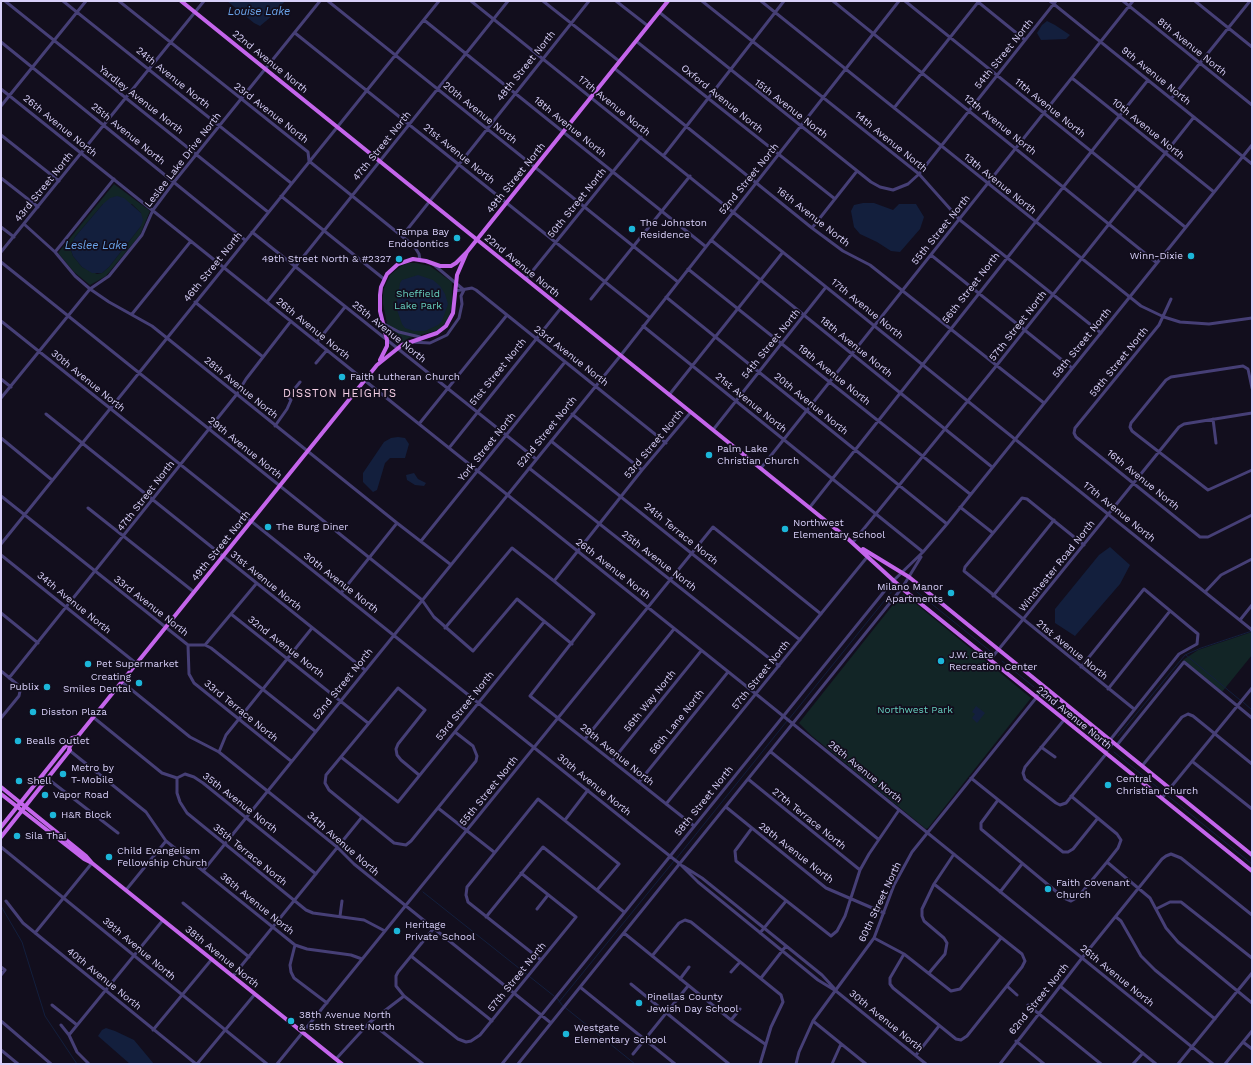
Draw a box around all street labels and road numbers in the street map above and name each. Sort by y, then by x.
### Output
street label: 8th Avenue North [1155,15,1229,79]
street label: 54th Street North [972,17,1036,91]
street label: 22nd Avenue North [230,28,310,96]
street label: 48th Street North [494,28,558,104]
street label: 9th Avenue North [1119,44,1193,108]
street label: 24th Avenue North [134,45,212,111]
street label: Oxford Avenue North [679,62,765,136]
street label: Yardley Avenue North [96,63,186,137]
street label: 17th Avenue North [575,73,653,139]
street label: 11th Avenue North [1012,76,1088,140]
street label: 15th Avenue North [752,77,830,141]
street label: 20th Avenue North [440,79,520,147]
street label: 23rd Avenue North [231,80,311,146]
street label: 26th Avenue North [21,92,99,160]
street label: 12th Avenue North [961,92,1039,158]
street label: 18th Avenue North [531,94,609,160]
street label: 10th Avenue North [1109,96,1187,162]
street label: 25th Avenue North [89,101,167,167]
street label: 47th Street North [350,109,414,183]
street label: 14th Avenue North [852,109,930,175]
street label: Leslee Lake Drive North [142,110,224,210]
street label: 21st Avenue North [421,121,497,187]
street label: 49th Street North [484,140,548,216]
street label: 52nd Street North [717,141,781,217]
street label: 43rd Street North [12,150,76,224]
street label: 13th Avenue North [961,151,1039,217]
street label: 50th Street North [545,166,609,240]
street label: 16th Avenue North [774,185,852,249]
street label: 55th Street North [909,193,973,267]
street label: 46th Street North [181,229,245,305]
street label: 22nd Avenue North [482,232,562,300]
street label: 56th Street North [940,250,1002,326]
street label: 17th Avenue North [828,276,906,342]
street label: 57th Street North [987,288,1049,364]
street label: 26th Avenue North [274,295,352,363]
street label: 25th Avenue North [350,299,428,365]
street label: 58th Street North [1050,306,1114,380]
street label: 54th Street North [739,307,803,381]
street label: 18th Avenue North [817,314,895,380]
street label: 23rd Avenue North [531,323,611,389]
street label: 59th Street North [1087,325,1151,399]
street label: 51st Street North [467,336,529,408]
street label: 19th Avenue North [795,342,873,408]
street label: 30th Avenue North [48,347,128,415]
street label: 28th Avenue North [201,354,281,422]
street label: 21st Avenue North [713,370,789,436]
street label: 20th Avenue North [771,370,851,438]
street label: 52nd Street North [515,394,579,470]
street label: 53rd Street North [622,407,686,481]
street label: York Street North [456,410,518,484]
street label: 29th Avenue North [205,414,285,482]
street label: 16th Avenue North [1104,447,1182,513]
street label: 47th Street North [115,458,177,534]
street label: 17th Avenue North [1080,479,1158,545]
street label: 24th Terrace North [641,500,721,568]
street label: 49th Street North [189,508,253,584]
street label: Winchester Road North [1016,518,1098,614]
street label: 25th Avenue North [619,528,699,594]
street label: 26th Avenue North [573,536,653,602]
street label: 31st Avenue North [228,548,304,614]
street label: 30th Avenue North [301,550,381,616]
street label: 34th Avenue North [35,569,113,637]
street label: 33rd Avenue North [111,573,191,639]
street label: 32nd Avenue North [245,613,327,681]
street label: 21st Avenue North [1034,617,1110,683]
street label: 57th Street North [729,638,793,712]
street label: 52nd Street North [311,646,375,722]
street label: 56th Way North [621,668,679,734]
street label: 53rd Street North [433,669,497,743]
street label: 33rd Terrace North [202,677,280,745]
street label: 22nd Avenue North [1034,684,1114,752]
street label: 56th Lane North [647,687,707,757]
street label: 29th Avenue North [577,721,657,789]
street label: 26th Avenue North [826,738,904,806]
street label: 30th Avenue North [554,751,634,819]
street label: 55th Street North [457,754,521,828]
street label: 58th Street North [672,764,736,838]
street label: 35th Avenue North [200,770,280,836]
street label: 27th Terrace North [770,786,848,852]
street label: 34th Avenue North [304,809,382,879]
street label: 28th Avenue North [756,820,836,886]
street label: 35th Terrace North [210,821,290,889]
street label: 60th Street North [856,860,904,944]
street label: 36th Avenue North [218,870,296,938]
street label: 39th Avenue North [100,915,178,983]
street label: 38th Avenue North [182,923,262,991]
street label: 57th Street North [485,940,549,1014]
street label: 26th Avenue North [1078,942,1156,1010]
street label: 40th Avenue North [64,945,144,1013]
street label: 62nd Street North [1006,961,1072,1037]
street label: 30th Avenue North [846,987,926,1055]

